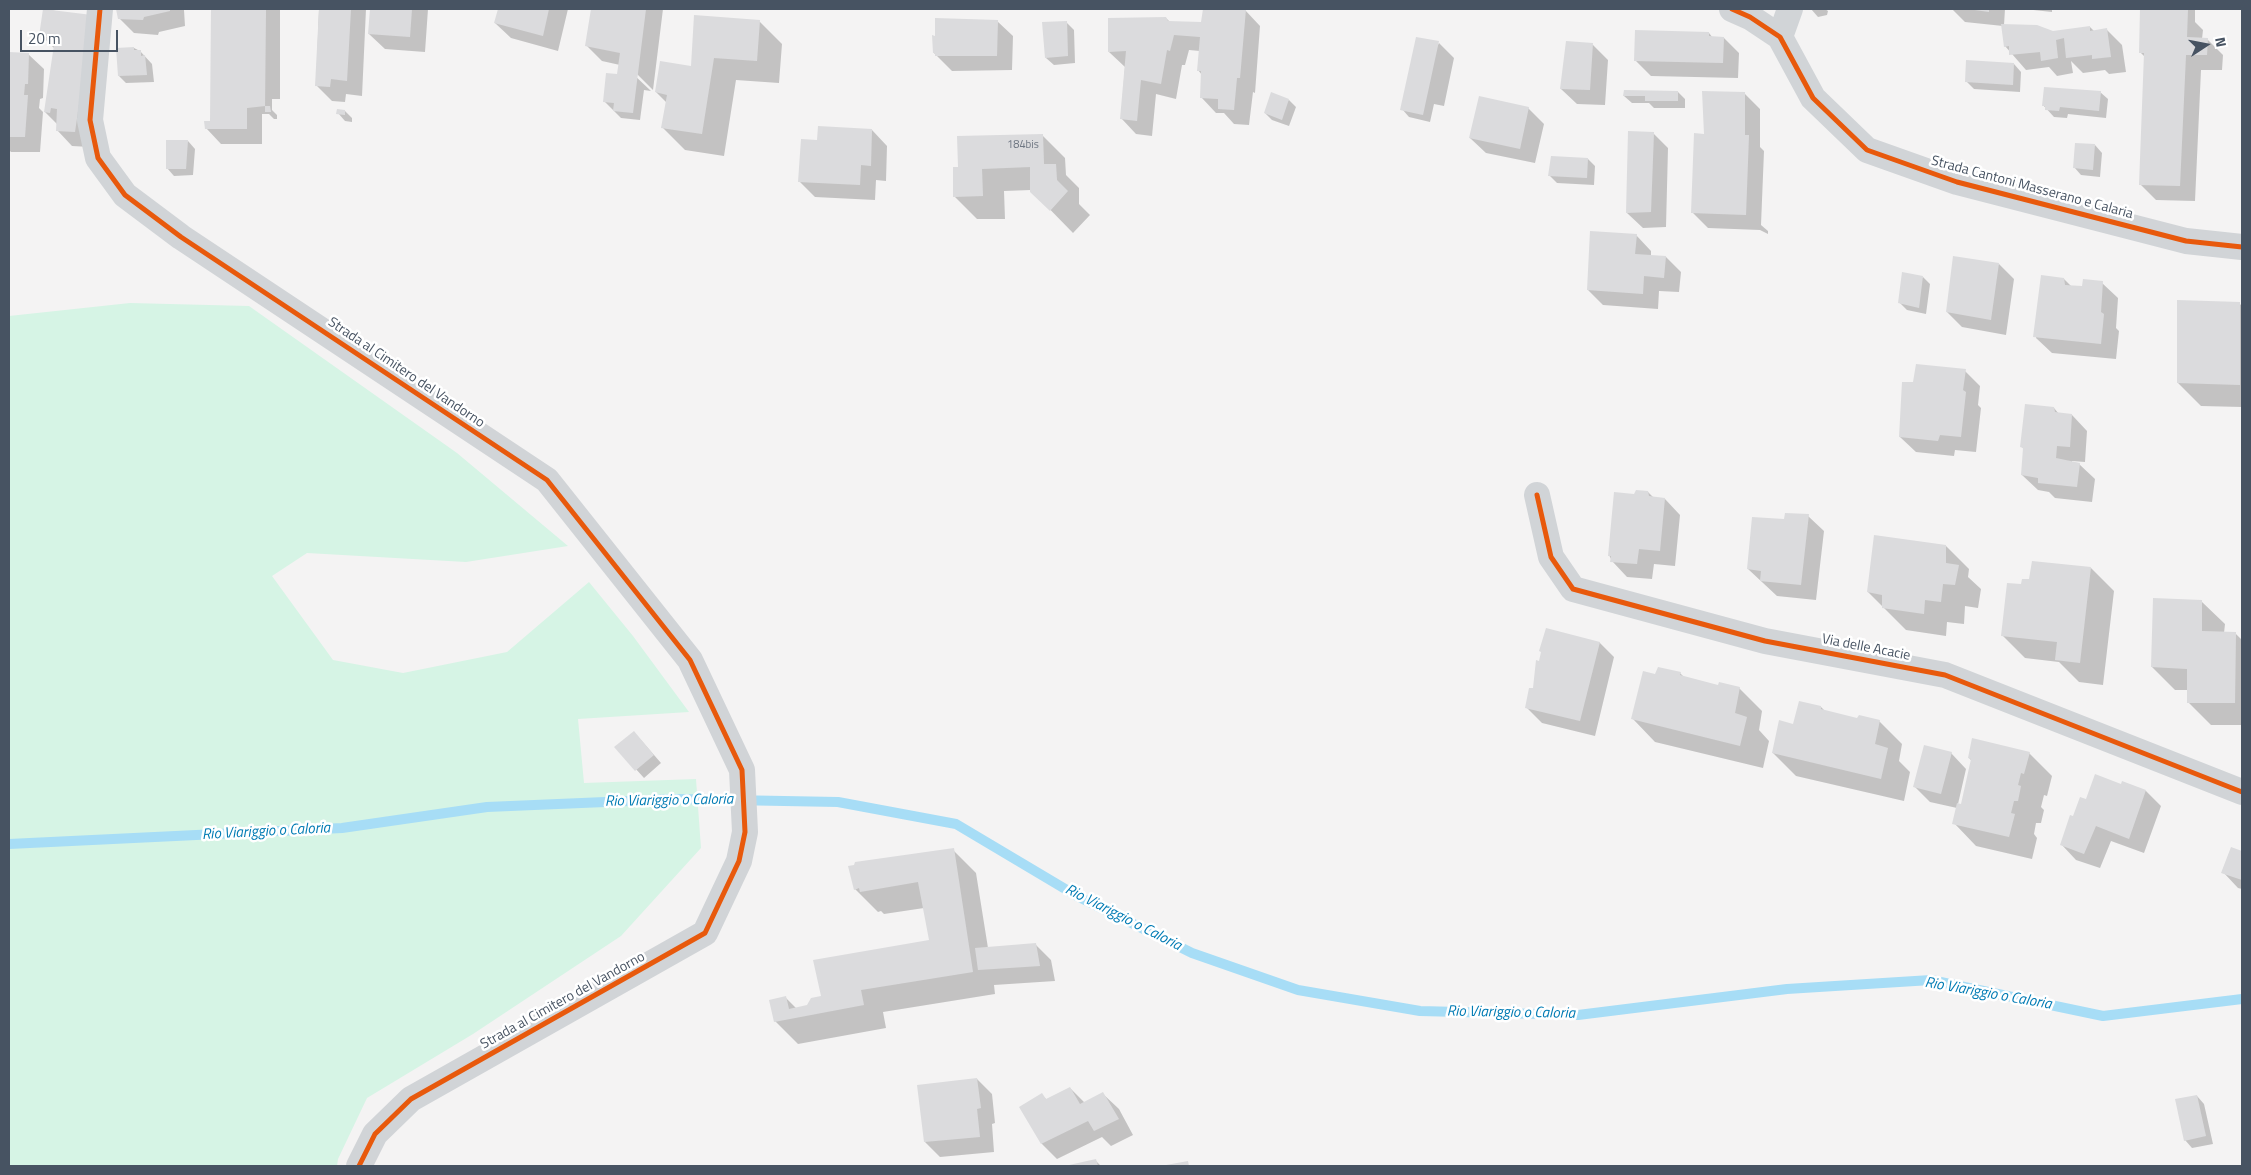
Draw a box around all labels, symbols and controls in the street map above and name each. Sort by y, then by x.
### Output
scale bar [22,20,120,52]
north arrow [2181,20,2231,70]
text: 20 m [28,27,61,50]
text: N [2210,35,2232,49]
house number: 184bis [1007,138,1039,152]
street label: Strada Cantoni Masserano e Calaria [1929,153,2135,223]
street label: Strada al Cimitero del Vandorno [324,314,488,432]
street label: Via delle Acacie [1820,631,1912,665]
water label: Rio Viariggio o Caloria [605,791,733,811]
water label: Rio Viariggio o Caloria [201,820,331,844]
water label: Rio Viariggio o Caloria [1062,881,1184,955]
street label: Strada al Cimitero del Vandorno [478,949,648,1053]
water label: Rio Viariggio o Caloria [1923,974,2053,1014]
water label: Rio Viariggio o Caloria [1447,1003,1575,1023]

